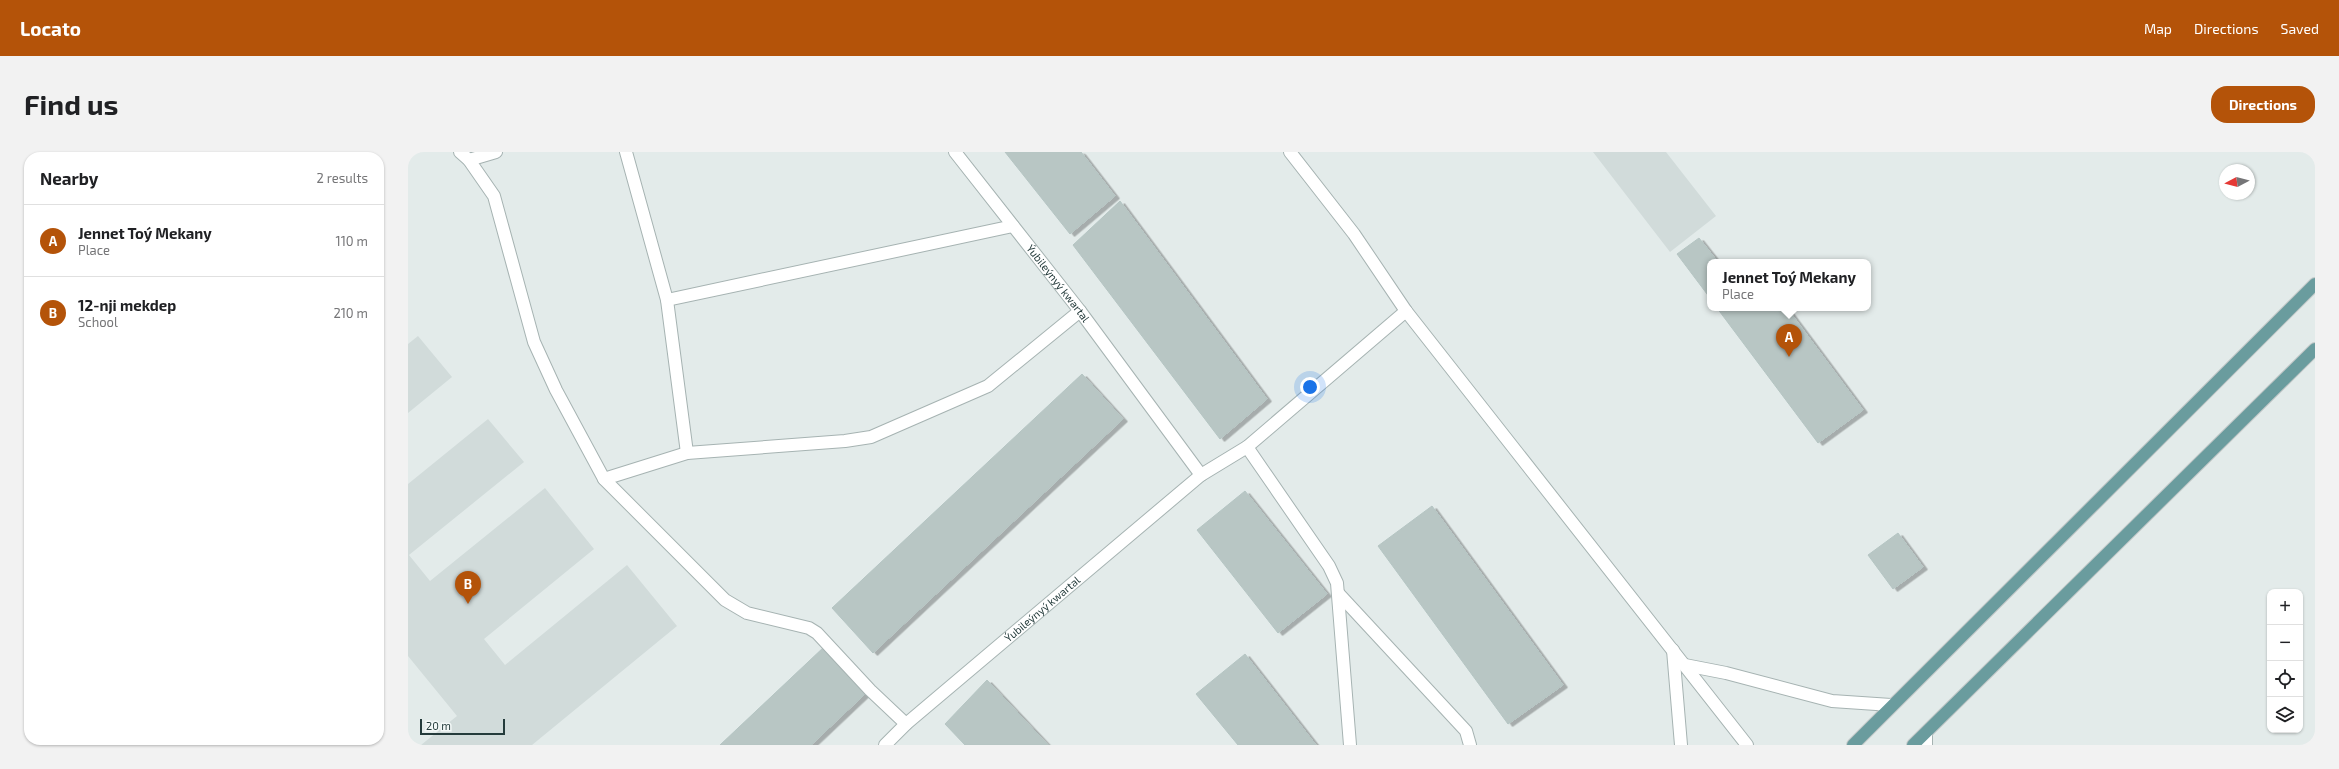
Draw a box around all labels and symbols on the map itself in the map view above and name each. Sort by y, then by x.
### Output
north arrow [2219,164,2255,200]
street label: Ýubileýnyý kwartal [1024,242,1093,325]
pin: A [1776,324,1802,357]
your location [1300,377,1320,397]
pin: B [455,571,481,604]
street label: Ýubileýnyý kwartal [1001,573,1083,644]
scale bar [420,717,505,736]

